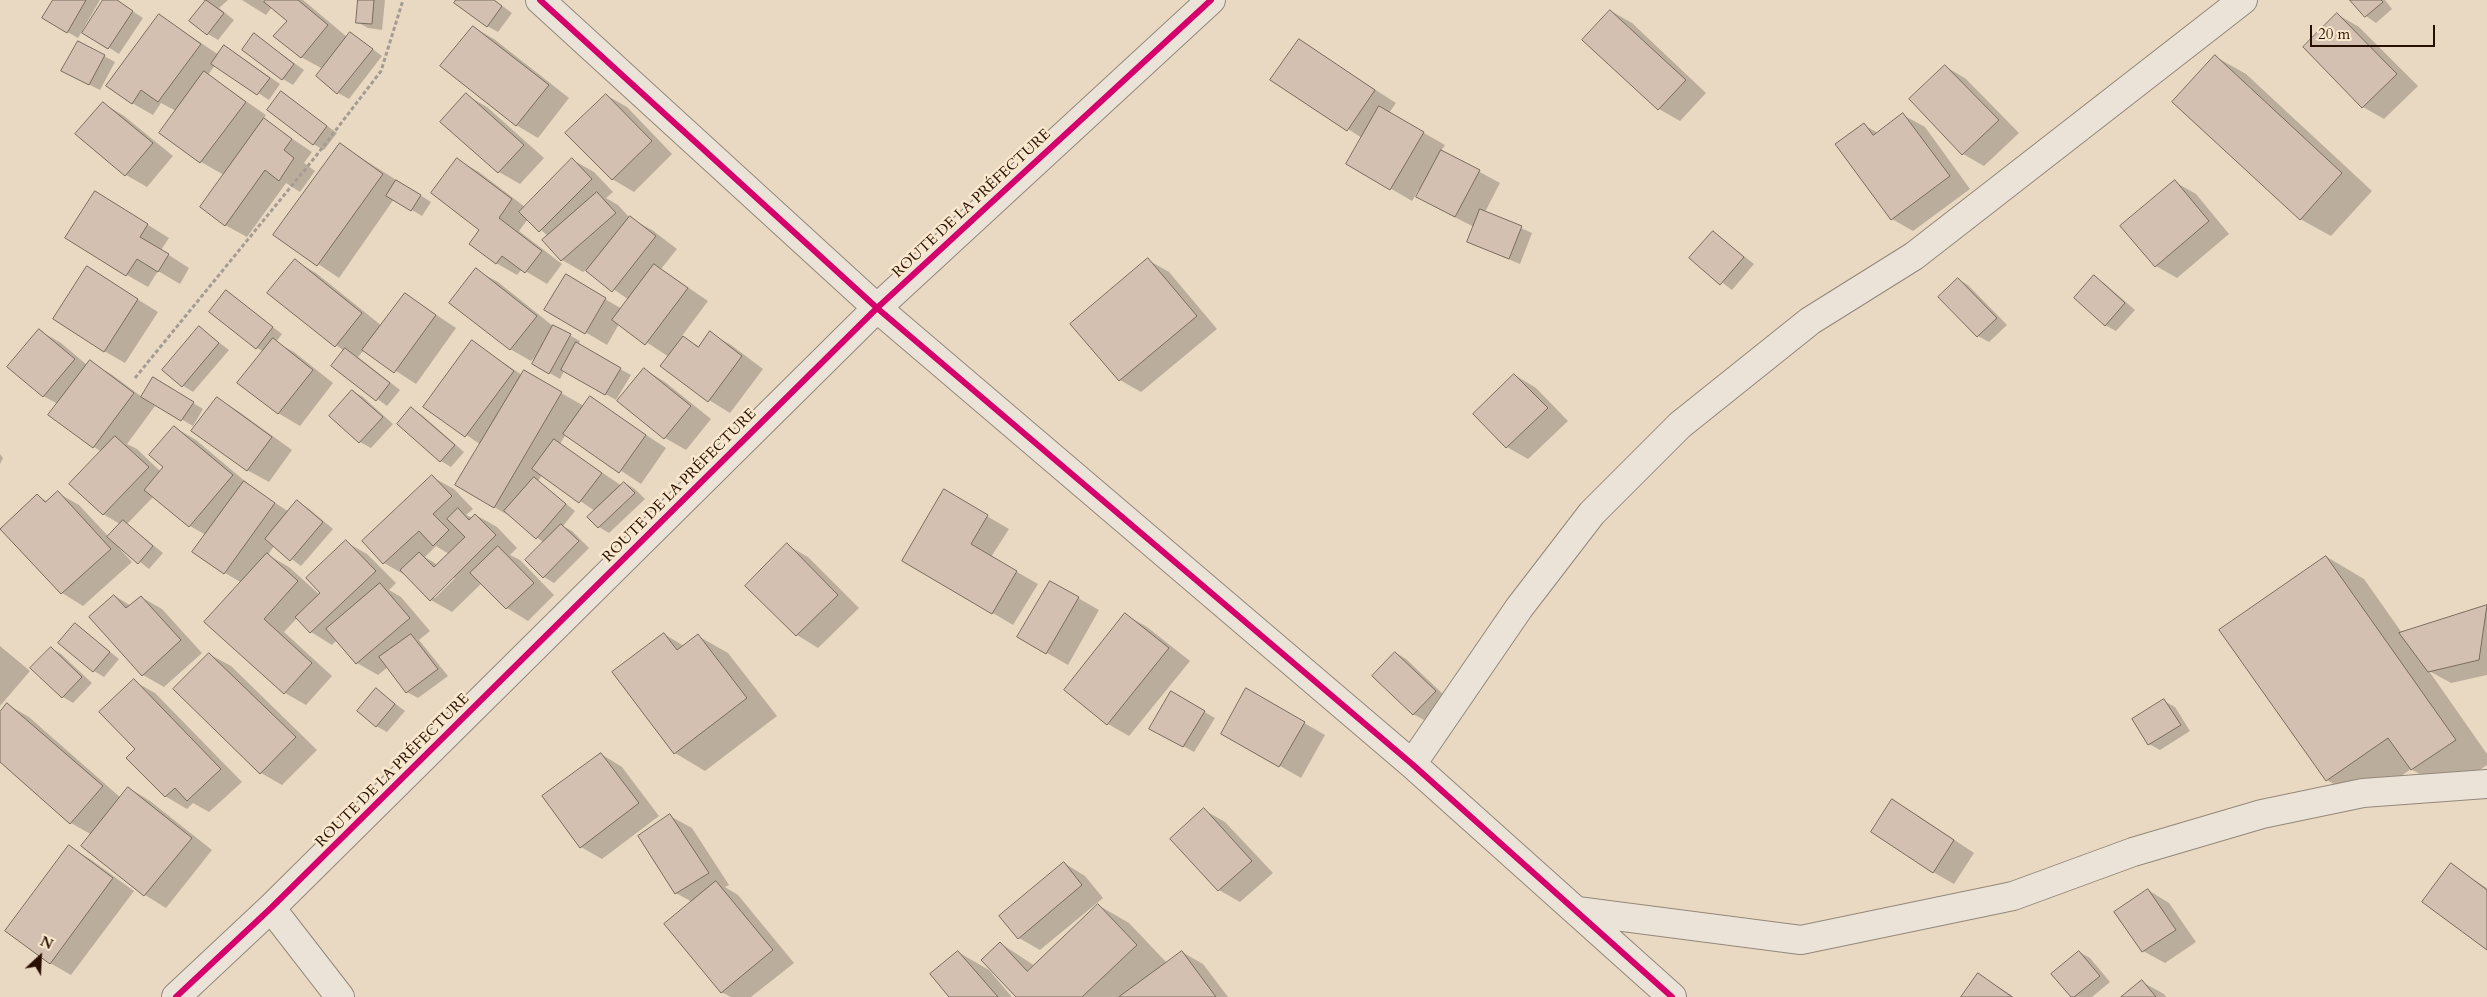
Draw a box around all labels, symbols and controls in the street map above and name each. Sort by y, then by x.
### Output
scale bar [2312,15,2437,47]
text: 20 m [2318,24,2350,44]
street label: ROUTE DE LA PRÉFECTURE [889,126,1055,282]
street label: ROUTE DE LA PRÉFECTURE [599,405,761,567]
street label: ROUTE DE LA PRÉFECTURE [312,690,474,852]
north arrow [15,932,65,982]
text: N [37,932,56,954]

